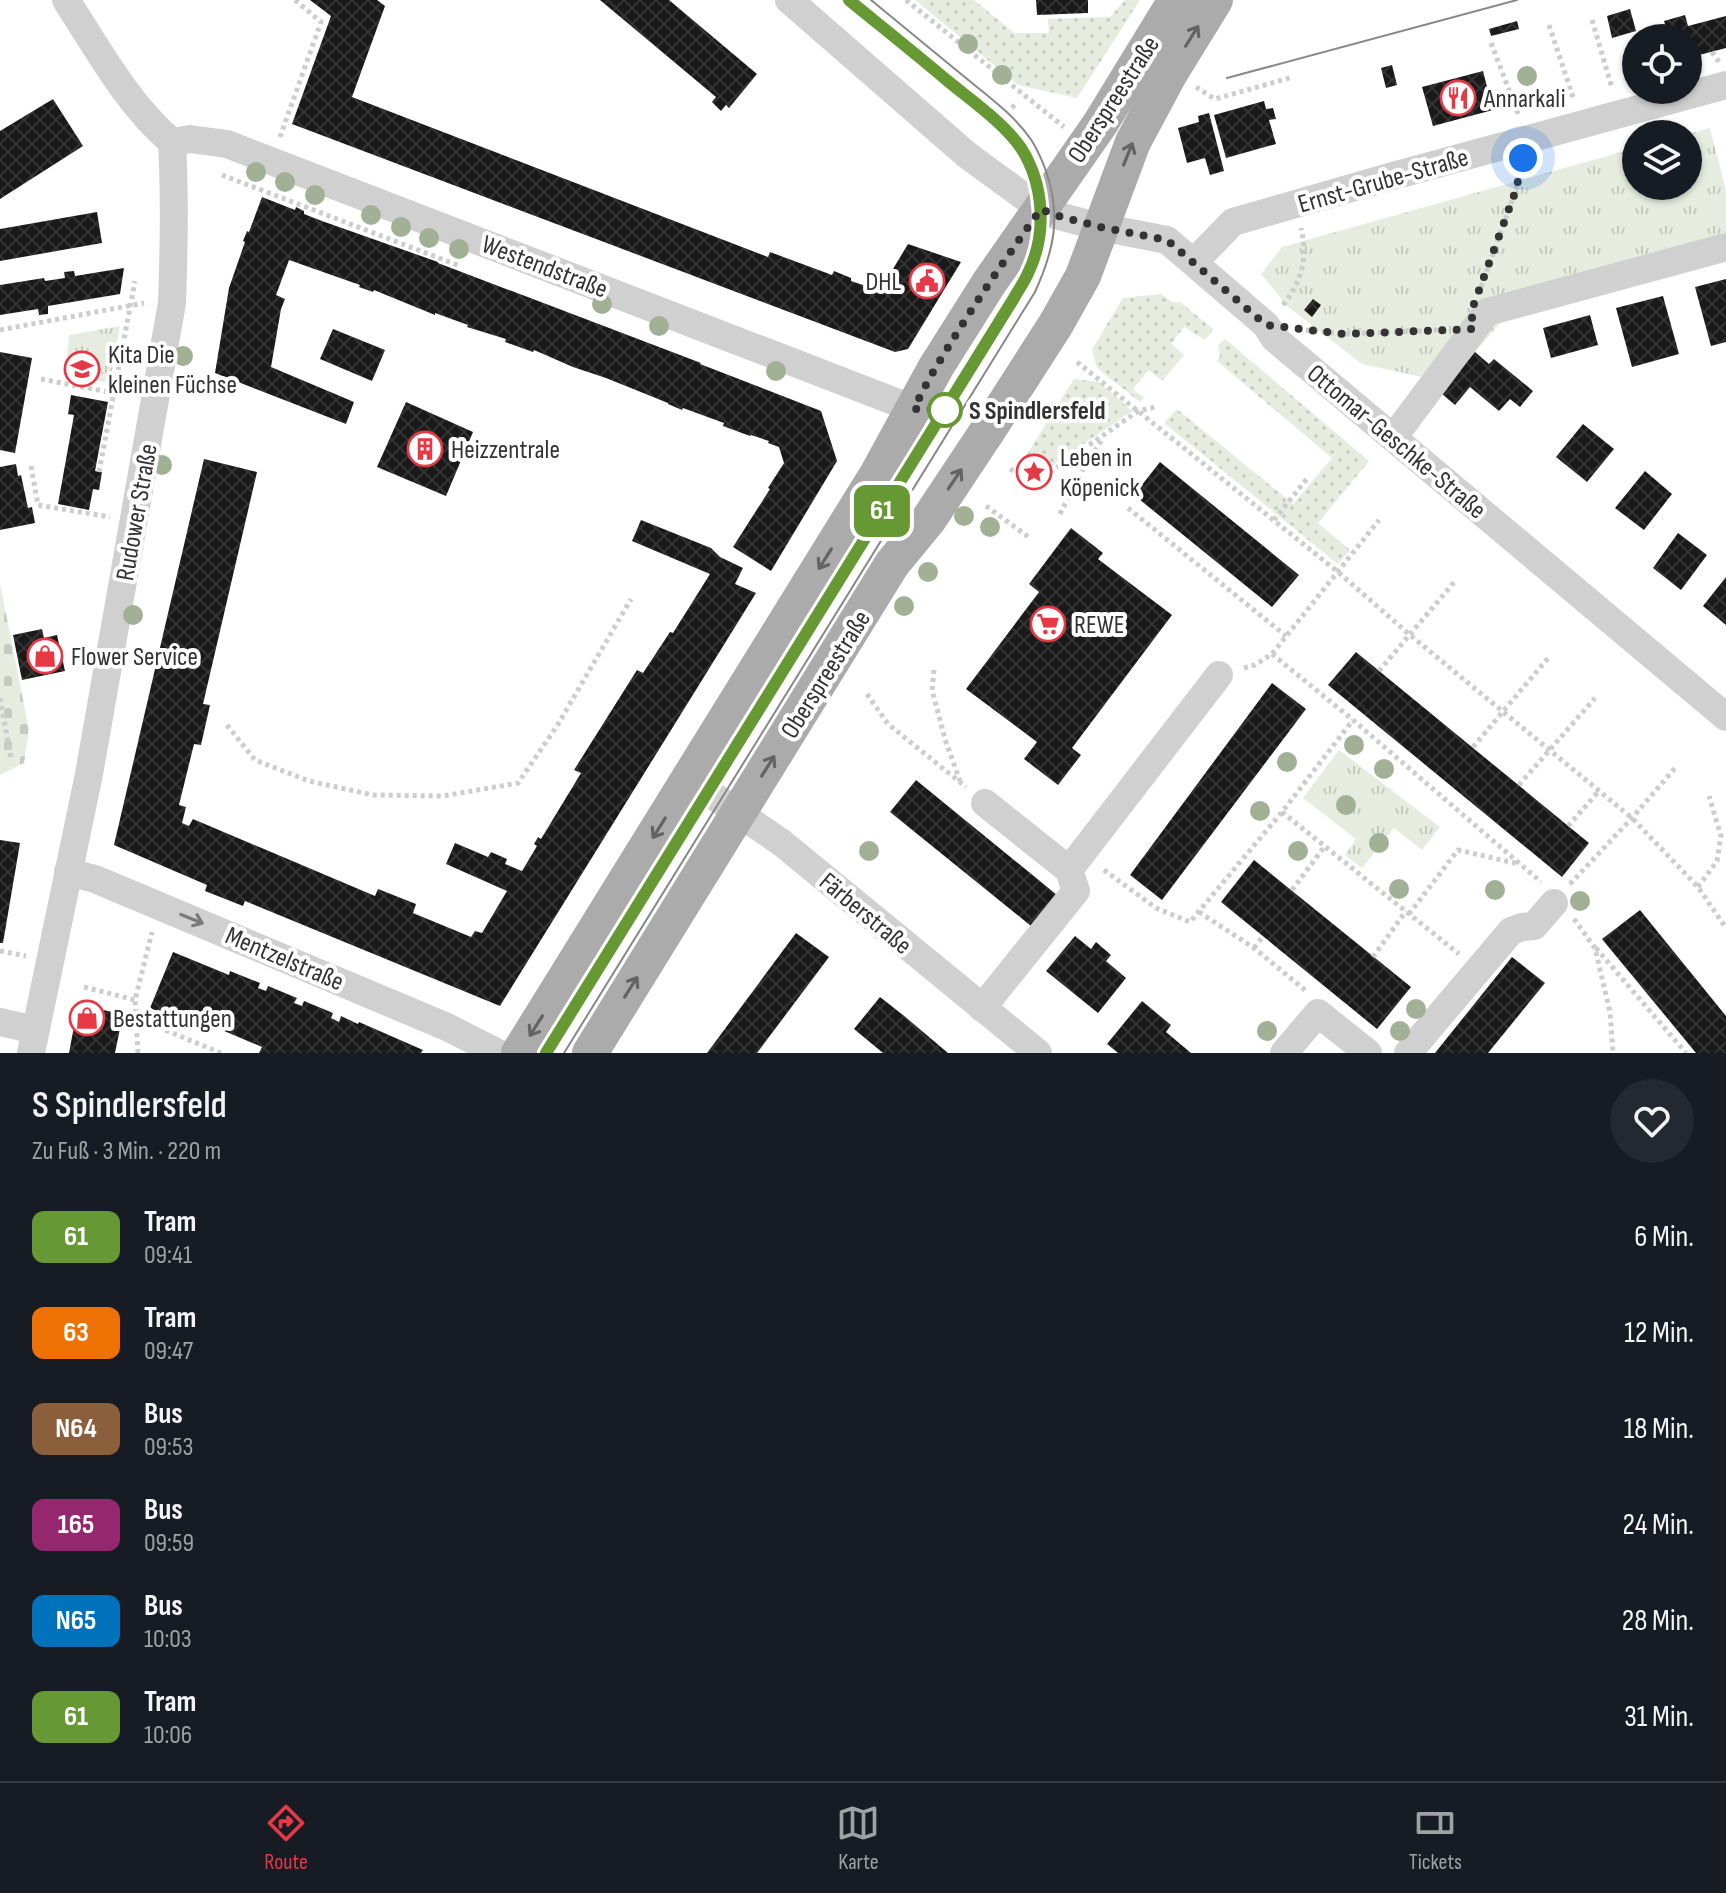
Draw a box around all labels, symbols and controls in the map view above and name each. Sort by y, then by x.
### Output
map controls [1622,24,1702,200]
button: locate [1622,24,1702,104]
one-way arrow [1185,25,1201,48]
street label: Oberspreestraße [1062,31,1167,169]
restaurant icon: Annarkali [1439,79,1477,117]
place label: Annarkali [1483,84,1566,115]
button: layers [1622,120,1702,200]
your location [1503,138,1543,178]
one-way arrow [1122,142,1136,167]
street label: Ernst-Grube-Straße [1295,142,1472,221]
street label: Westendstraße [477,229,612,306]
public building icon: DHL [908,262,946,300]
place label: DHL [865,267,901,298]
place label: Kita Die kleinen Füchse [108,340,237,401]
school or university icon: Kita Die kleinen Füchse [63,350,101,388]
street label: Ottomar-Geschke-Straße [1300,358,1492,526]
marker: S Spindlersfeld [928,393,962,427]
place label: S Spindlersfeld [969,396,1106,427]
building icon: Heizzentrale [406,430,444,468]
place label: Heizzentrale [451,435,560,466]
street label: Rudower Straße [110,441,165,583]
place label: Leben in Köpenick [1060,443,1140,504]
place icon: Leben in Köpenick [1015,453,1053,491]
one-way arrow [947,469,964,491]
line badge: 61 [846,485,918,537]
text: 61 [870,494,894,527]
one-way arrow [817,547,833,570]
street label: Oberspreestraße [775,605,878,744]
supermarket icon: REWE [1029,605,1067,643]
place label: REWE [1074,610,1124,641]
shop icon: Flower Service [26,637,64,675]
place label: Flower Service [71,642,198,673]
one-way arrow [760,755,776,778]
one-way arrow [650,816,666,839]
street label: Färberstraße [813,867,917,962]
one-way arrow [179,913,204,928]
street label: Mentzelstraße [221,921,348,998]
one-way arrow [623,976,639,999]
shop icon: Bestattungen [68,999,106,1037]
place label: Bestattungen [113,1004,232,1035]
one-way arrow [528,1014,544,1037]
button: heart [1610,1079,1694,1163]
text: S Spindlersfeld [32,1083,227,1128]
text: Zu Fuß · 3 Min. · 220 m [32,1136,221,1167]
text: Tram [144,1204,196,1240]
text: 6 Min. [1634,1219,1694,1255]
text: 61 [64,1220,88,1253]
text: 09:41 [144,1240,192,1271]
text: Tram [144,1300,196,1336]
text: 12 Min. [1624,1315,1694,1351]
text: 63 [63,1316,89,1349]
text: 09:47 [144,1336,193,1367]
text: Bus [144,1396,183,1432]
text: 18 Min. [1624,1411,1694,1447]
text: N64 [55,1412,97,1445]
text: 09:53 [144,1432,193,1463]
text: Bus [144,1492,183,1528]
text: 24 Min. [1623,1507,1694,1543]
text: 165 [58,1508,94,1541]
text: 09:59 [144,1528,194,1559]
text: Bus [144,1588,183,1624]
text: 28 Min. [1622,1603,1694,1639]
text: N65 [56,1604,96,1637]
text: 10:03 [144,1624,192,1655]
text: Tram [144,1684,196,1720]
text: 31 Min. [1624,1699,1694,1735]
text: 61 [64,1700,88,1733]
text: 10:06 [144,1720,192,1751]
tab: Route [264,1801,308,1876]
tab: Karte [836,1801,880,1876]
tab: Tickets [1409,1801,1462,1876]

